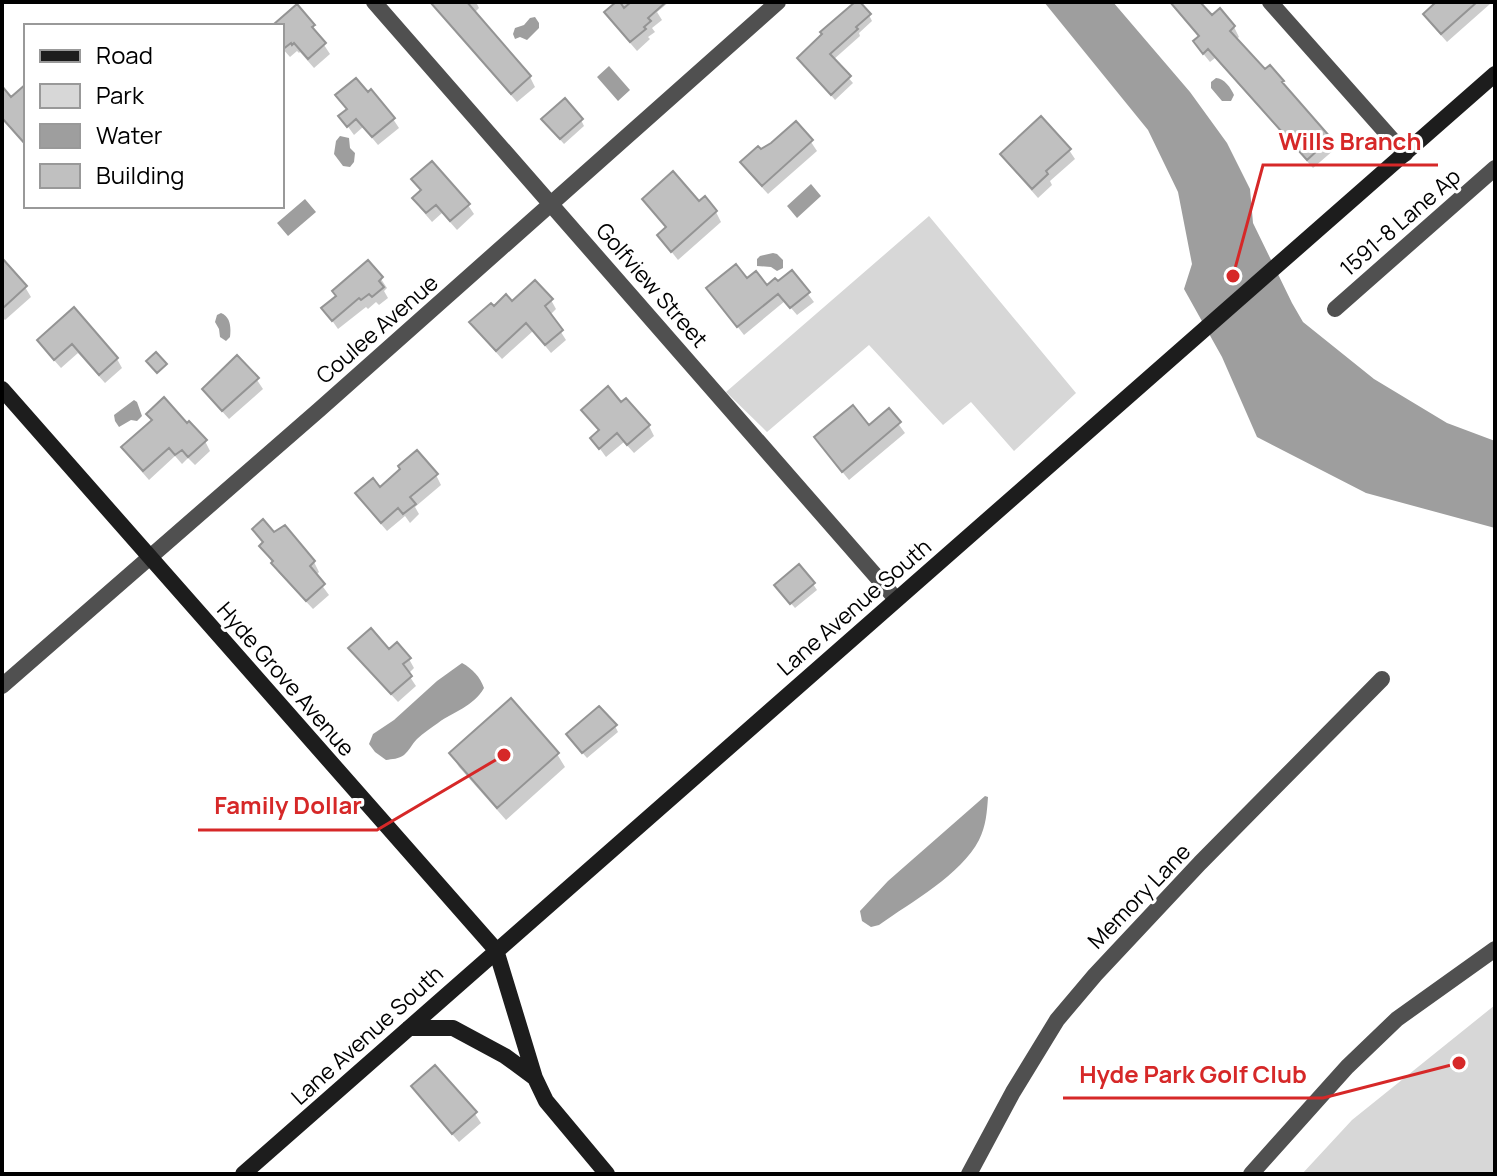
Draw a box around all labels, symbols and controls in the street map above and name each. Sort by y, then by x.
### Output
legend [24,24,284,208]
text: Road [96,38,153,71]
text: Park [96,78,145,111]
callout: Wills Branch [1263,117,1438,165]
text: Water [96,118,163,151]
text: Wills Branch [1279,124,1421,157]
text: Building [96,158,184,191]
street label: 1591-8 Lane Ap [1333,161,1467,283]
street label: Golfview Street [589,216,715,354]
street label: Coulee Avenue [310,268,444,390]
street label: Lane Avenue South [771,532,937,682]
street label: Hyde Grove Avenue [211,595,362,763]
callout: Family Dollar [198,782,377,830]
text: Family Dollar [214,788,362,821]
street label: Memory Lane [1081,837,1197,955]
street label: Lane Avenue South [285,959,449,1111]
callout: Hyde Park Golf Club [1063,1050,1323,1098]
text: Hyde Park Golf Club [1079,1057,1307,1090]

